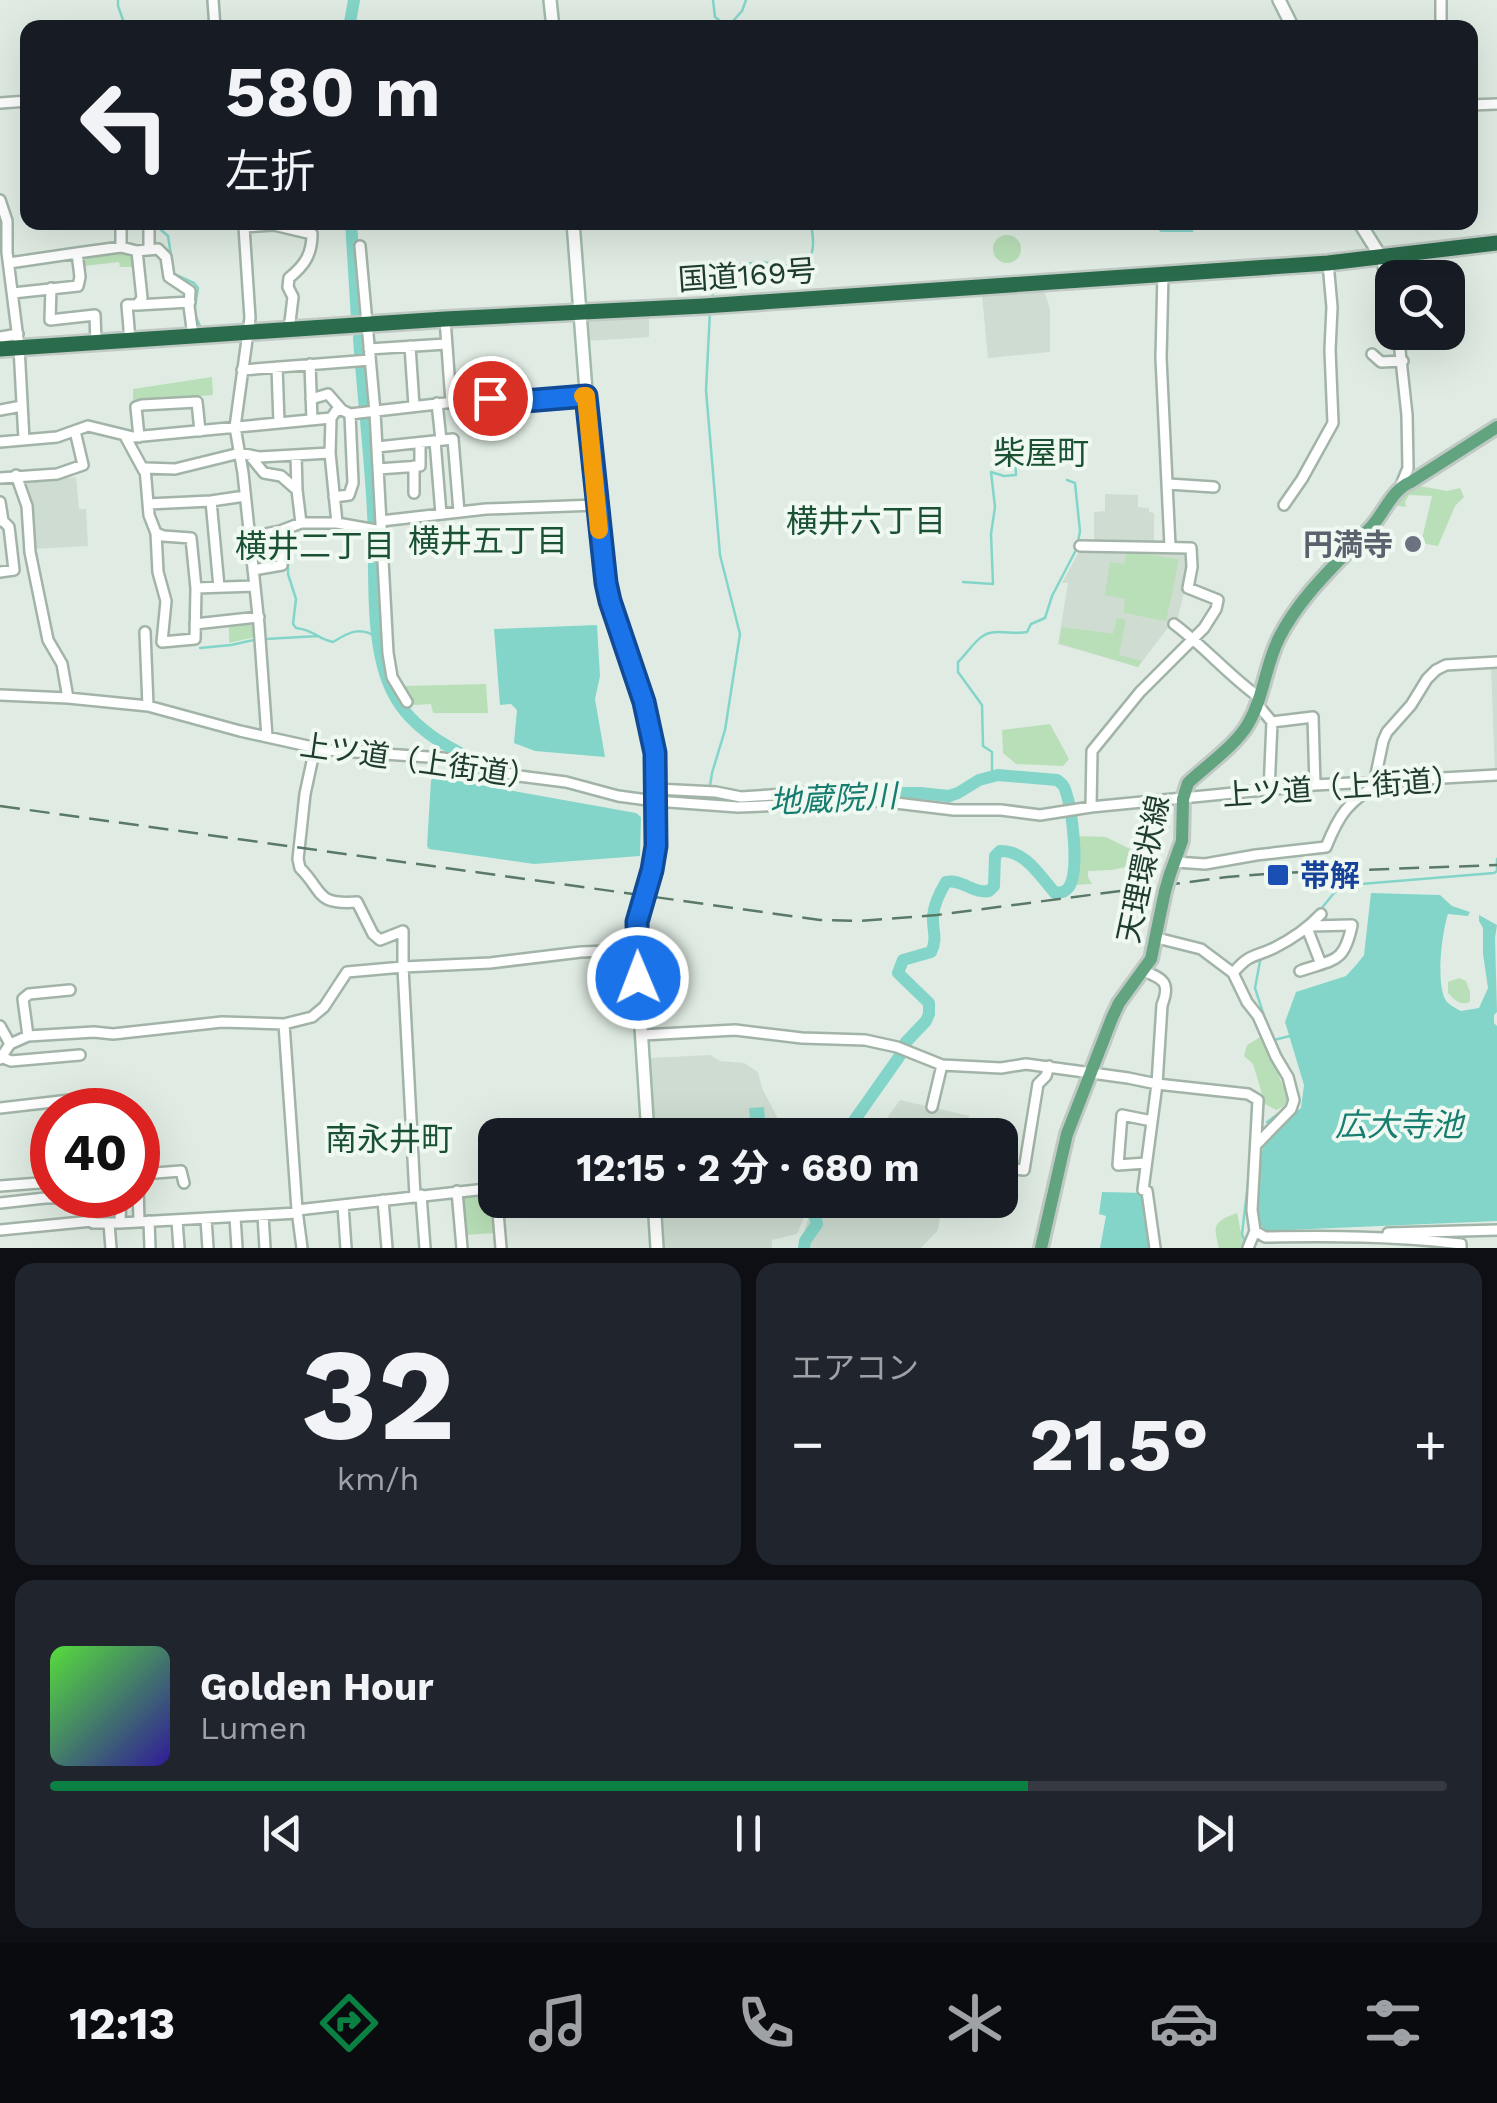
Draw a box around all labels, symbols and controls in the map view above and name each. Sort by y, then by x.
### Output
text: 580 m [225,51,441,133]
icon: left [60,60,190,190]
text: 左折 [225,145,315,198]
street label: 国道169号 [677,253,817,297]
map controls [1375,260,1465,350]
button: search [1375,260,1465,350]
pin [448,356,533,441]
icon: arrive [463,371,518,426]
district label: 柴屋町 [993,434,1089,472]
district label: 横井六丁目 [786,502,946,540]
district label: 横井五丁目 [408,522,568,560]
district label: 横井二丁目 [235,527,395,565]
place label: 円満寺 [1303,527,1393,562]
marker: 円満寺 [1402,533,1424,555]
street label: 上ツ道（上街道） [298,727,540,795]
street label: 上ツ道（上街道） [1221,761,1463,813]
water label: 地蔵院川 [768,777,901,821]
street label: 天理環状線 [1110,792,1176,946]
place label: 帯解 [1300,858,1360,893]
marker: 帯解 [1265,862,1291,888]
position arrow [586,926,690,1030]
speed limit sign: 40 [30,1088,160,1218]
water label: 広大寺池 [1335,1106,1466,1144]
district label: 南永井町 [325,1120,453,1158]
text: 12:15 · 2 分 · 680 m [576,1146,920,1190]
text: 32 [301,1318,455,1471]
text: エアコン [791,1349,919,1387]
text: 21.5° [1029,1400,1209,1488]
text: − [791,1412,824,1476]
text: + [1414,1412,1447,1476]
text: km/h [337,1460,419,1498]
text: Golden Hour [200,1665,434,1709]
text: Lumen [200,1709,307,1747]
icon: previous [255,1806,310,1861]
icon: pause [721,1806,776,1861]
icon: next [1187,1806,1242,1861]
icon: directions [314,1988,384,2058]
icon: music [523,1988,593,2058]
icon: phone [731,1988,801,2058]
icon: climate [940,1988,1010,2058]
icon: car [1149,1988,1219,2058]
icon: filters [1358,1988,1428,2058]
text: 12:13 [69,1997,175,2050]

